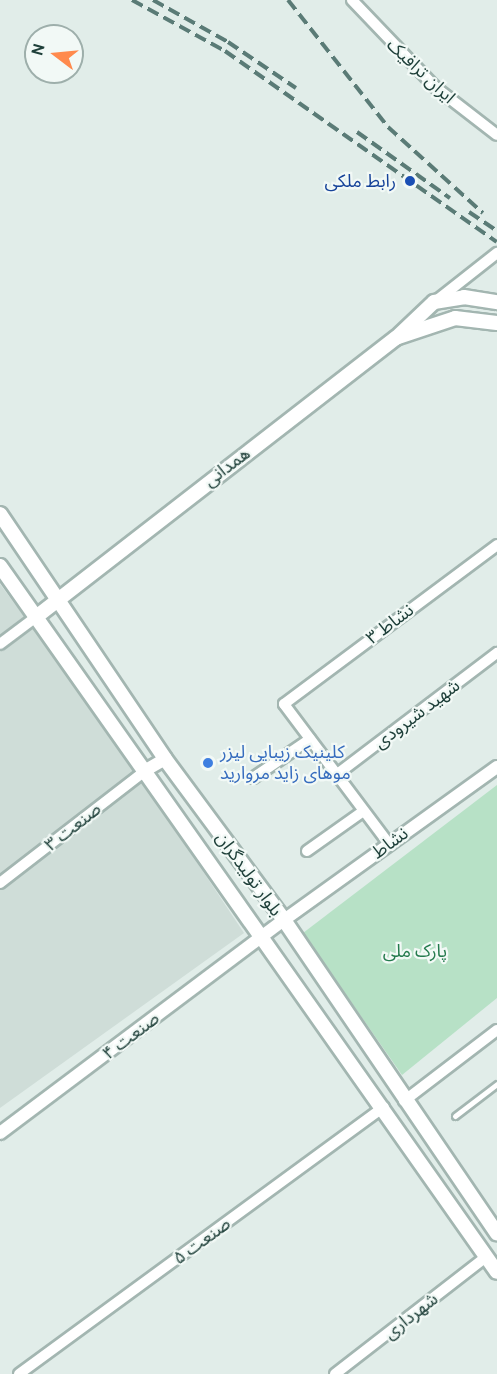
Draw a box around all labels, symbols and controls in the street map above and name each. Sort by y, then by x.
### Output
north arrow [24,24,84,84]
street label: ایران ترافیک [382,34,460,108]
text: N [27,41,49,58]
place label: رابط ملکی [324,170,396,192]
marker: رابط ملکی [401,172,419,190]
street label: همدانی [199,443,255,491]
street label: نشاط ۳ [362,599,418,649]
street label: شهید شیرودی [370,675,464,753]
place label: کلینیک زیبایی لیزر موهای زاید مروارید [220,742,351,784]
marker: کلینیک زیبایی لیزر موهای زاید مروارید [201,756,215,770]
street label: صنعت ۳ [40,798,106,856]
street label: نشاط [368,823,412,863]
street label: بلوار تولیدگران [211,828,287,920]
park label: پارک ملی [383,940,447,962]
street label: صنعت ۴ [98,1008,164,1064]
street label: صنعت ۵ [169,1213,235,1269]
street label: شهرداری [380,1288,442,1344]

